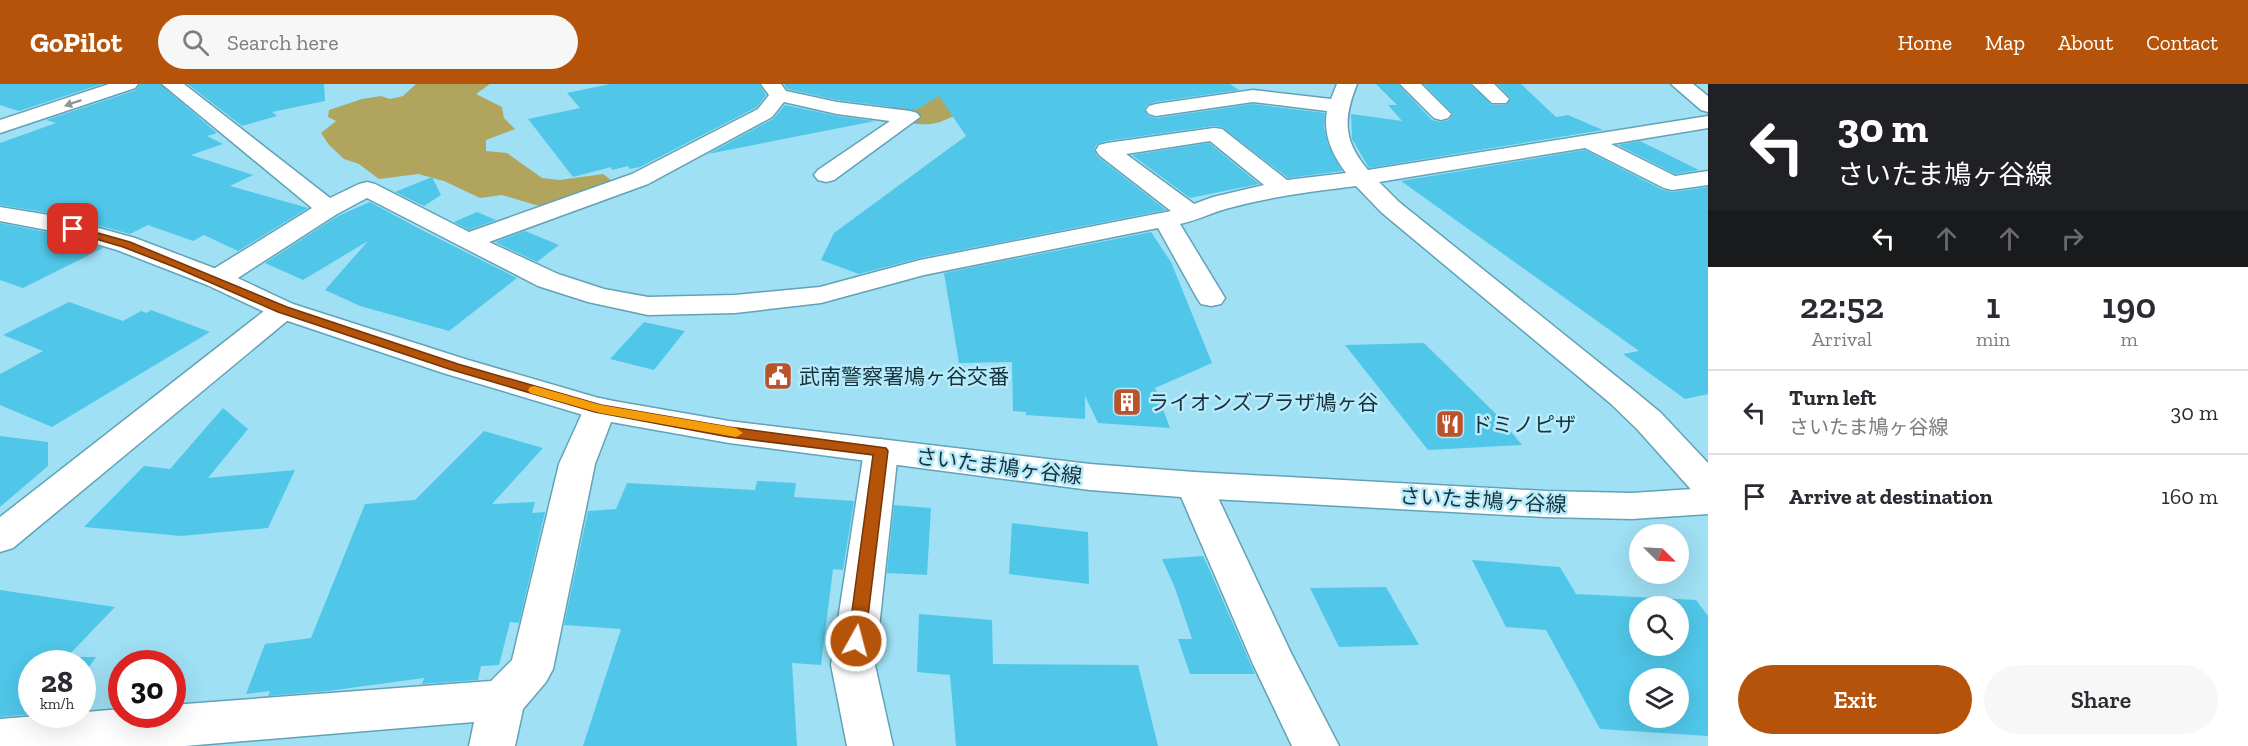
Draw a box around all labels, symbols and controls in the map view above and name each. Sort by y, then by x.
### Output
search box [158,15,578,69]
text: GoPilot [30,26,122,59]
icon: search [179,26,212,59]
text: Search here [227,29,338,56]
text: Home [1898,30,1952,55]
text: Map [1985,30,2025,55]
text: About [2058,30,2113,55]
text: Contact [2146,30,2218,55]
one-way arrow [64,98,82,108]
text: 30 m [1837,102,1928,153]
icon: left [1738,108,1816,186]
text: さいたま鳩ヶ谷線 [1837,159,2052,191]
pin [47,203,98,254]
icon: arrive [56,212,89,245]
icon: left [1867,222,1900,255]
icon: ahead [1930,222,1963,255]
icon: ahead [1993,222,2026,255]
icon: right [2056,222,2089,255]
text: 22:52 [1800,284,1884,327]
text: 1 [1986,284,2000,327]
text: 190 [2102,284,2156,327]
text: Arrival [1812,327,1872,351]
text: min [1976,327,2010,351]
text: m [2120,327,2138,351]
public building icon: 武南警察署鳩ヶ谷交番 [762,360,794,392]
place label: 武南警察署鳩ヶ谷交番 [799,364,1009,389]
text: Turn left [1789,384,1876,411]
building icon: ライオンズプラザ鳩ヶ谷 [1111,386,1143,418]
place label: ライオンズプラザ鳩ヶ谷 [1148,390,1379,415]
icon: left [1738,396,1771,429]
text: 30 m [2171,399,2218,426]
restaurant icon: ドミノピザ [1434,408,1466,440]
place label: ドミノピザ [1471,412,1576,437]
text: さいたま鳩ヶ谷線 [1789,415,1948,439]
street label: さいたま鳩ヶ谷線 [914,443,1084,489]
icon: arrive [1738,480,1771,513]
street label: さいたま鳩ヶ谷線 [1399,483,1567,517]
text: Arrive at destination [1789,483,1992,510]
text: 160 m [2161,483,2218,510]
north arrow [1629,524,1689,584]
map controls [1629,524,1689,728]
button: search [1629,596,1689,656]
position arrow [824,609,888,673]
speed limit sign: 30 [108,650,186,728]
text: 28 [41,664,73,700]
button: Exit [1738,665,1972,734]
button: Share [1984,665,2218,734]
button: layers [1629,668,1689,728]
text: km/h [40,695,74,713]

